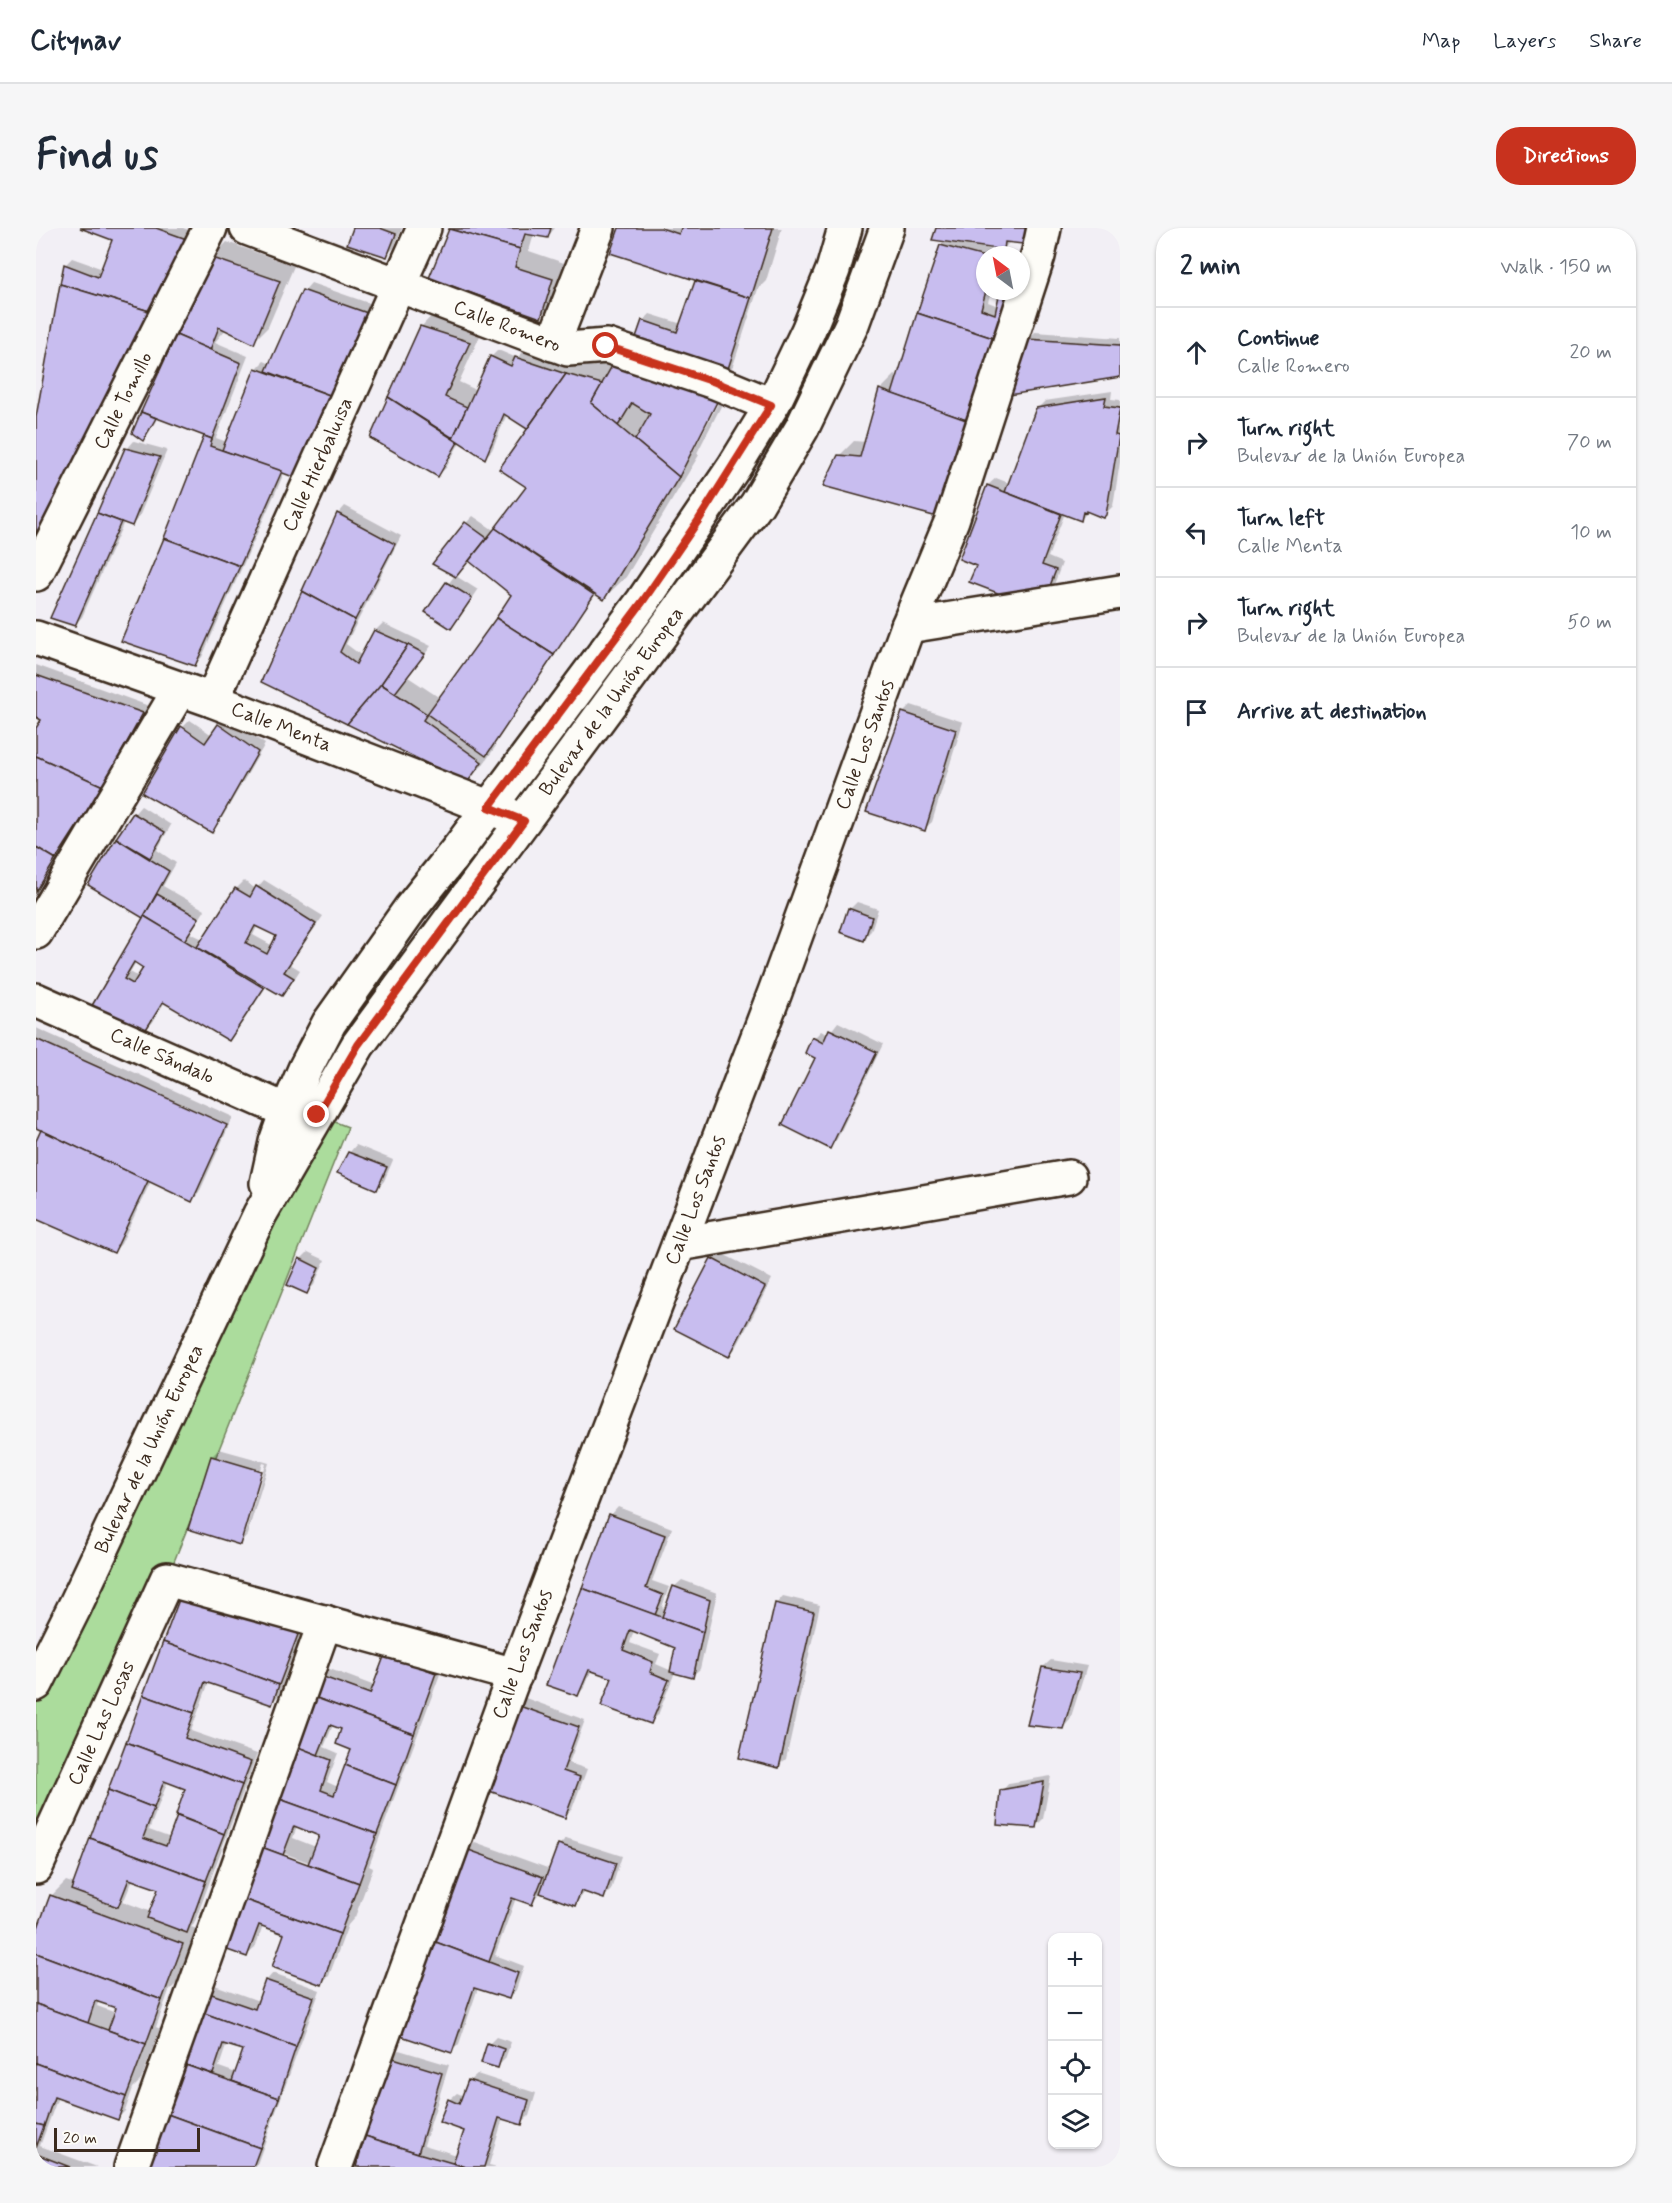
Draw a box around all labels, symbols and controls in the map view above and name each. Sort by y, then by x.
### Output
text: Citynav [30,23,121,60]
text: Map [1422,27,1460,55]
text: Layers [1493,27,1556,55]
text: Share [1589,27,1642,55]
button: Directions [1496,127,1636,185]
text: Find us [36,129,158,184]
north arrow [976,246,1030,300]
text: 2 min [1180,250,1241,284]
text: Walk · 150 m [1500,254,1612,281]
street label: Calle Romero [450,294,565,359]
text: Continue [1237,325,1319,353]
route start [592,332,618,358]
icon: ahead [1180,336,1213,369]
text: 20 m [1569,339,1612,366]
street label: Calle Tomillo [87,347,159,454]
text: Calle Romero [1237,353,1350,380]
street label: Calle Hierbaluisa [276,393,360,536]
text: Turn right [1237,415,1335,443]
icon: right [1180,426,1213,459]
text: 70 m [1567,429,1612,456]
text: Bulevar de la Unión Europea [1237,443,1465,470]
text: Turn left [1237,505,1325,533]
icon: left [1180,516,1213,549]
text: 10 m [1570,519,1612,546]
text: Calle Menta [1237,533,1343,560]
text: Turn right [1237,595,1335,623]
street label: Bulevar de la Unión Europea [533,601,690,801]
icon: right [1180,606,1213,639]
text: 50 m [1567,609,1612,636]
text: Bulevar de la Unión Europea [1237,623,1465,650]
street label: Calle Los Santos [829,675,901,814]
street label: Calle Menta [227,695,336,759]
icon: arrive [1180,696,1213,729]
text: Arrive at destination [1237,698,1427,726]
street label: Calle Sándalo [106,1021,219,1091]
route end [303,1101,329,1127]
street label: Calle Los Santos [659,1131,733,1269]
street label: Bulevar de la Unión Europea [88,1340,210,1558]
street label: Calle Los Santos [486,1585,559,1723]
street label: Calle Las Losas [61,1656,142,1790]
map controls [1048,1933,1102,2149]
button: + [1048,1933,1102,1987]
button: − [1048,1987,1102,2041]
button: locate [1048,2041,1102,2095]
button: layers [1048,2095,1102,2149]
scale bar [54,2125,200,2152]
text: 20 m [63,2128,97,2149]

